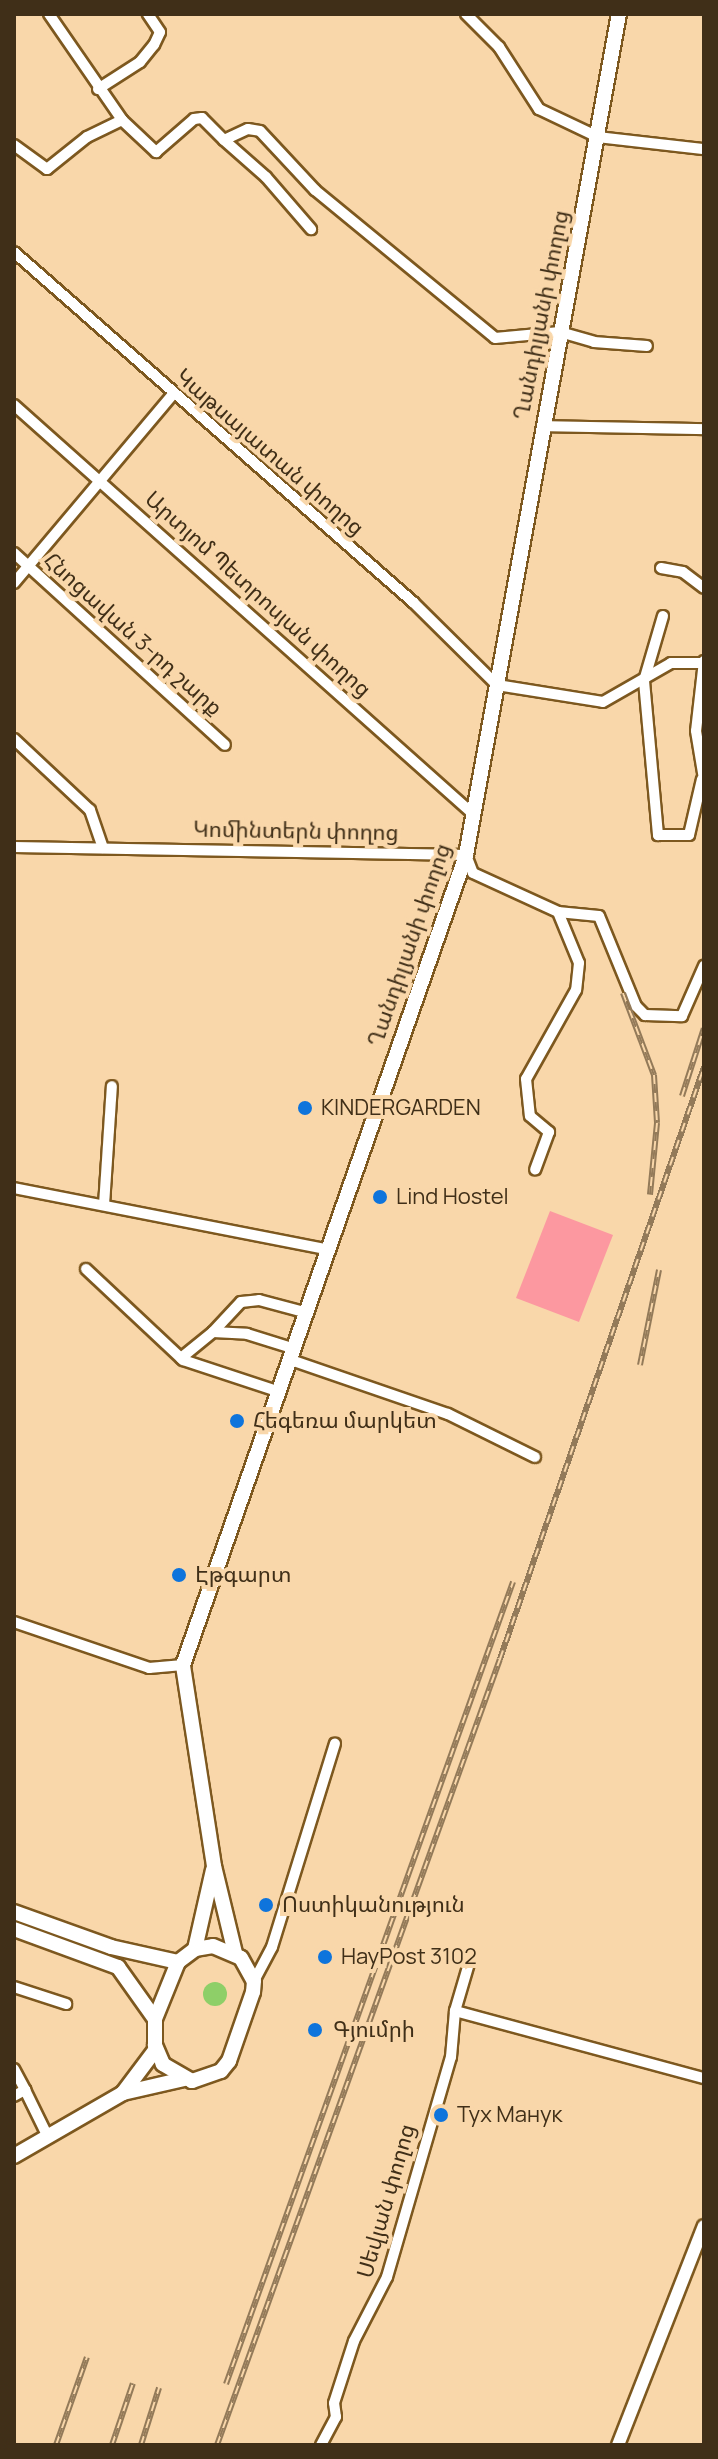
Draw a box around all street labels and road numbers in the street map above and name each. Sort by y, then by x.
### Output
street label: Ղանդիլյանի փողոց [508,208,574,422]
street label: Կաթսայատան փողոց [170,363,370,541]
street label: Արտյոմ Պետրոսյան փողոց [139,485,377,703]
street label: Հնոցավան 3-րդ շարք [38,547,228,721]
street label: Կոմինտերն փողոց [193,816,399,846]
street label: Ղանդիլյանի փողոց [362,840,456,1050]
street label: Սեվյան փողոց [351,2121,421,2281]

